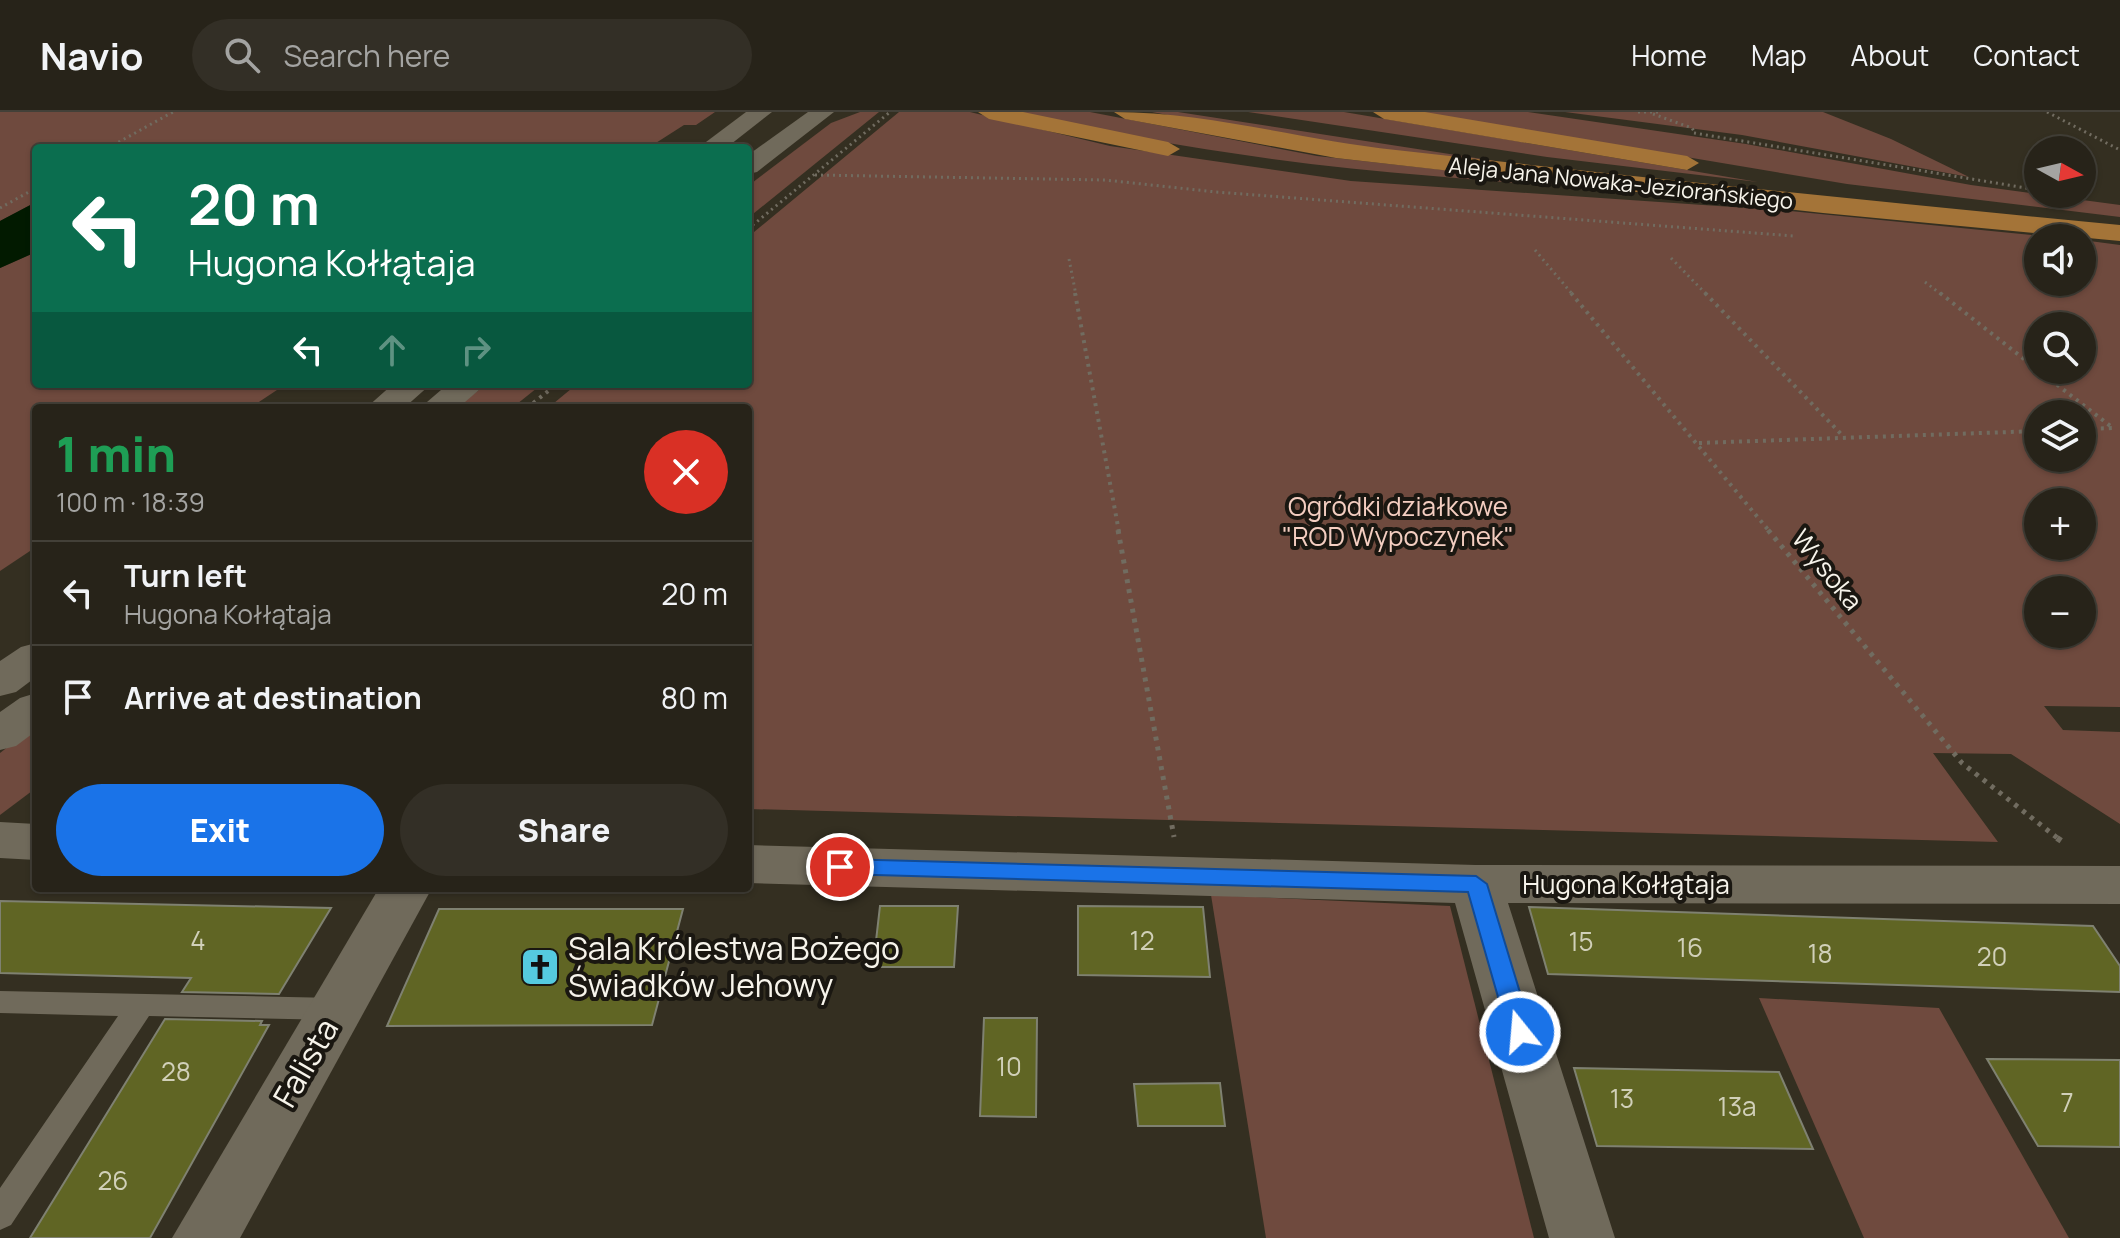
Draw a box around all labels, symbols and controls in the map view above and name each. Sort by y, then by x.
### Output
search box [192,19,752,91]
text: Navio [40,29,144,81]
icon: search [220,33,264,77]
text: Search here [284,35,450,76]
text: Home [1631,36,1707,74]
text: Map [1751,36,1807,74]
text: About [1851,36,1929,74]
text: Contact [1973,36,2080,74]
north arrow [2024,136,2096,208]
map controls [2024,136,2096,648]
street label: Aleja Jana Nowaka-Jeziorańskiego [1447,150,1795,216]
text: 20 m [188,165,320,242]
icon: left [56,176,160,280]
button: sound [2024,224,2096,296]
text: Hugona Kołłątaja [188,238,476,287]
button: search [2024,312,2096,384]
icon: left [286,328,330,372]
icon: ahead [370,328,414,372]
icon: right [454,328,498,372]
button: layers [2024,400,2096,472]
text: 1 min [56,421,176,486]
button: close [644,430,728,514]
text: 100 m · 18:39 [56,484,205,520]
park label: Ogródki działkowe "ROD Wypoczynek" [1282,488,1514,554]
button: + [2024,488,2096,560]
street label: Wysoka [1784,521,1871,617]
text: Turn left [124,555,247,596]
icon: left [56,571,100,615]
text: 20 m [661,573,728,614]
button: − [2024,576,2096,648]
text: Hugona Kołłątaja [124,596,332,632]
icon: arrive [56,675,100,719]
text: Arrive at destination [124,677,422,718]
text: 80 m [661,677,728,718]
button: Exit [56,784,384,876]
button: Share [400,784,728,876]
pin [806,833,874,901]
icon: arrive [818,845,862,889]
street label: Hugona Kołłątaja [1522,866,1730,902]
house number: 4 [190,922,206,958]
house number: 12 [1130,922,1154,958]
house number: 15 [1568,923,1594,959]
place label: Sala Królestwa Bożego Świadków Jehowy [568,926,900,1007]
house number: 16 [1677,929,1703,965]
house number: 18 [1807,935,1833,971]
house number: 20 [1977,938,2007,974]
church icon: Sala Królestwa Bożego Świadków Jehowy [519,946,561,988]
position arrow [1478,990,1562,1074]
street label: Falista [262,1010,348,1115]
house number: 10 [996,1048,1022,1084]
house number: 28 [161,1053,191,1089]
house number: 13 [1610,1080,1634,1116]
house number: 7 [2060,1084,2074,1120]
house number: 13a [1718,1088,1756,1124]
house number: 26 [98,1162,128,1198]

